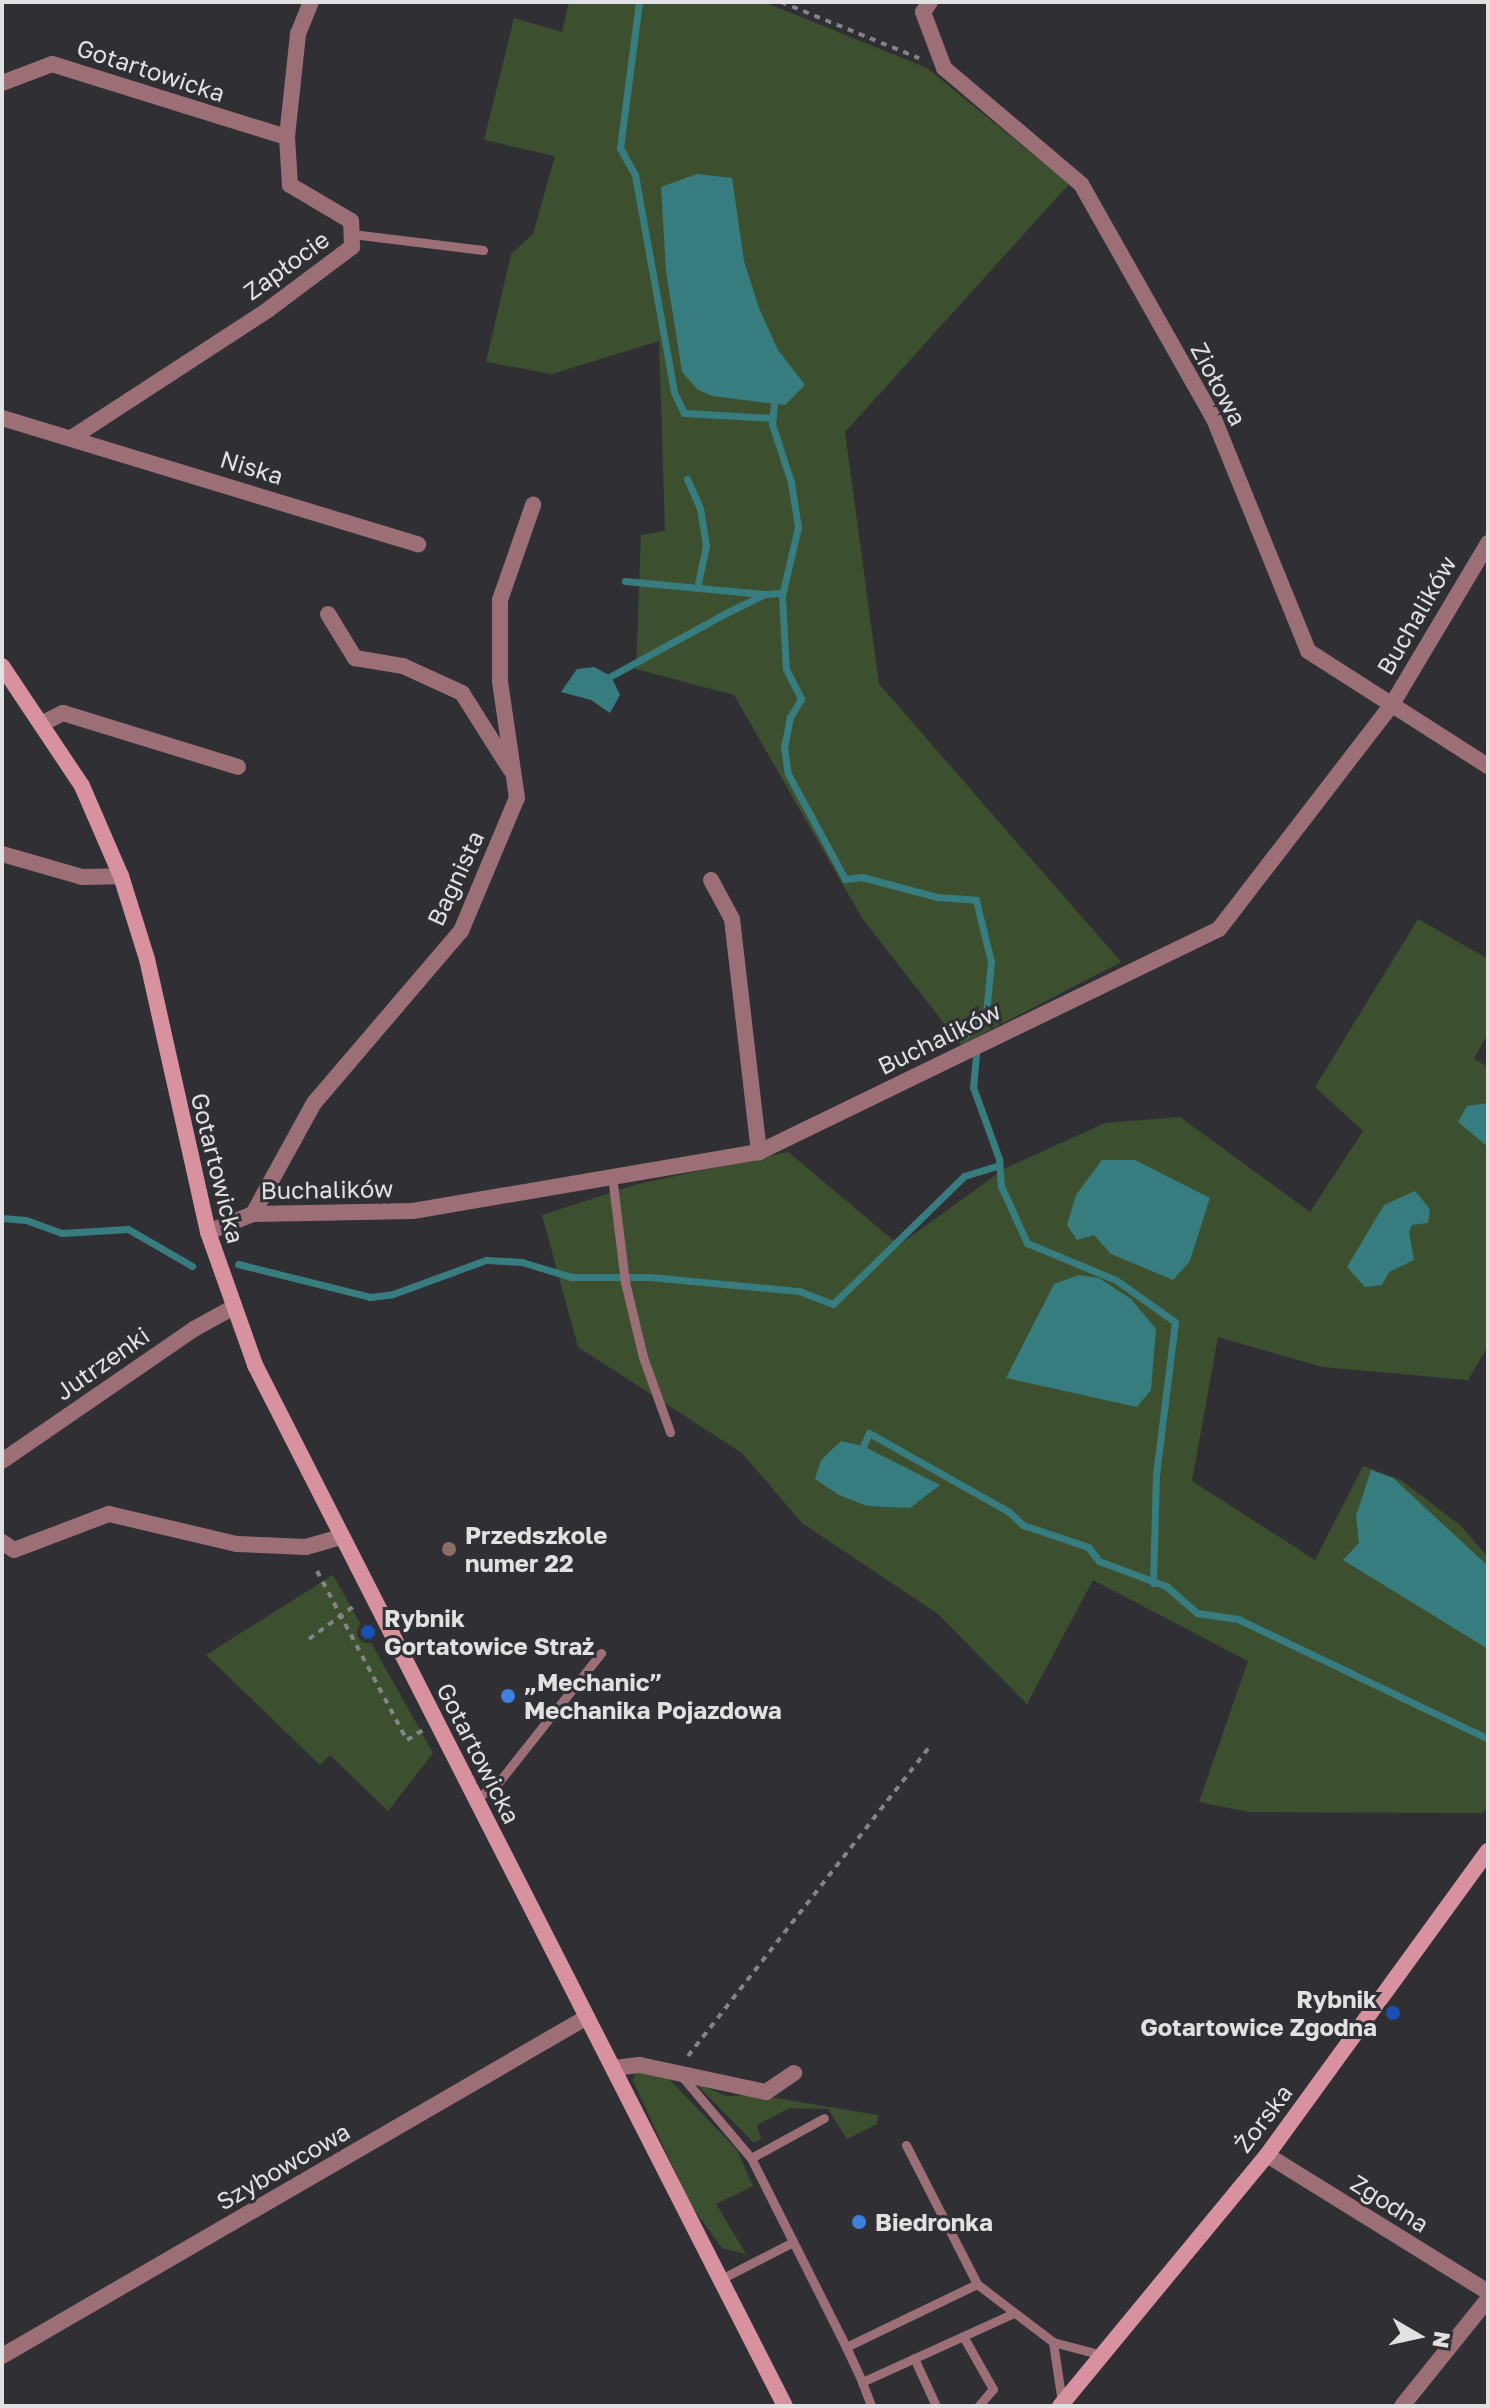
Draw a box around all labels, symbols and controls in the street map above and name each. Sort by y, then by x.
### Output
street label: Gotartowicka [73,33,229,107]
street label: Zapłocie [238,224,334,306]
street label: Ziołowa [1185,337,1253,431]
street label: Niska [217,444,287,490]
street label: Buchalików [1370,550,1462,680]
street label: Bagnista [421,826,489,930]
street label: Buchalików [873,996,1005,1080]
street label: Gotartowicka [185,1090,251,1246]
street label: Buchalików [260,1173,394,1205]
street label: Jutrzenki [50,1320,154,1406]
place label: Przedszkole numer 22 [465,1521,607,1577]
marker: Przedszkole numer 22 [440,1540,458,1558]
place label: Rybnik Gortatowice Straż [384,1604,594,1660]
marker: Rybnik Gortatowice Straż [359,1623,377,1641]
place label: „Mechanic” Mechanika Pojazdowa [524,1668,782,1724]
street label: Gotartowicka [431,1678,527,1828]
marker: „Mechanic” Mechanika Pojazdowa [499,1687,517,1705]
place label: Rybnik Gotartowice Zgodna [1140,1985,1377,2041]
marker: Rybnik Gotartowice Zgodna [1384,2004,1402,2022]
street label: Żorska [1228,2078,1298,2158]
street label: Szybowcowa [211,2116,355,2216]
street label: Zgodna [1346,2168,1434,2238]
place label: Biedronka [875,2208,993,2236]
marker: Biedronka [850,2213,868,2231]
north arrow [1378,2296,1458,2376]
text: N [1428,2329,1457,2350]

